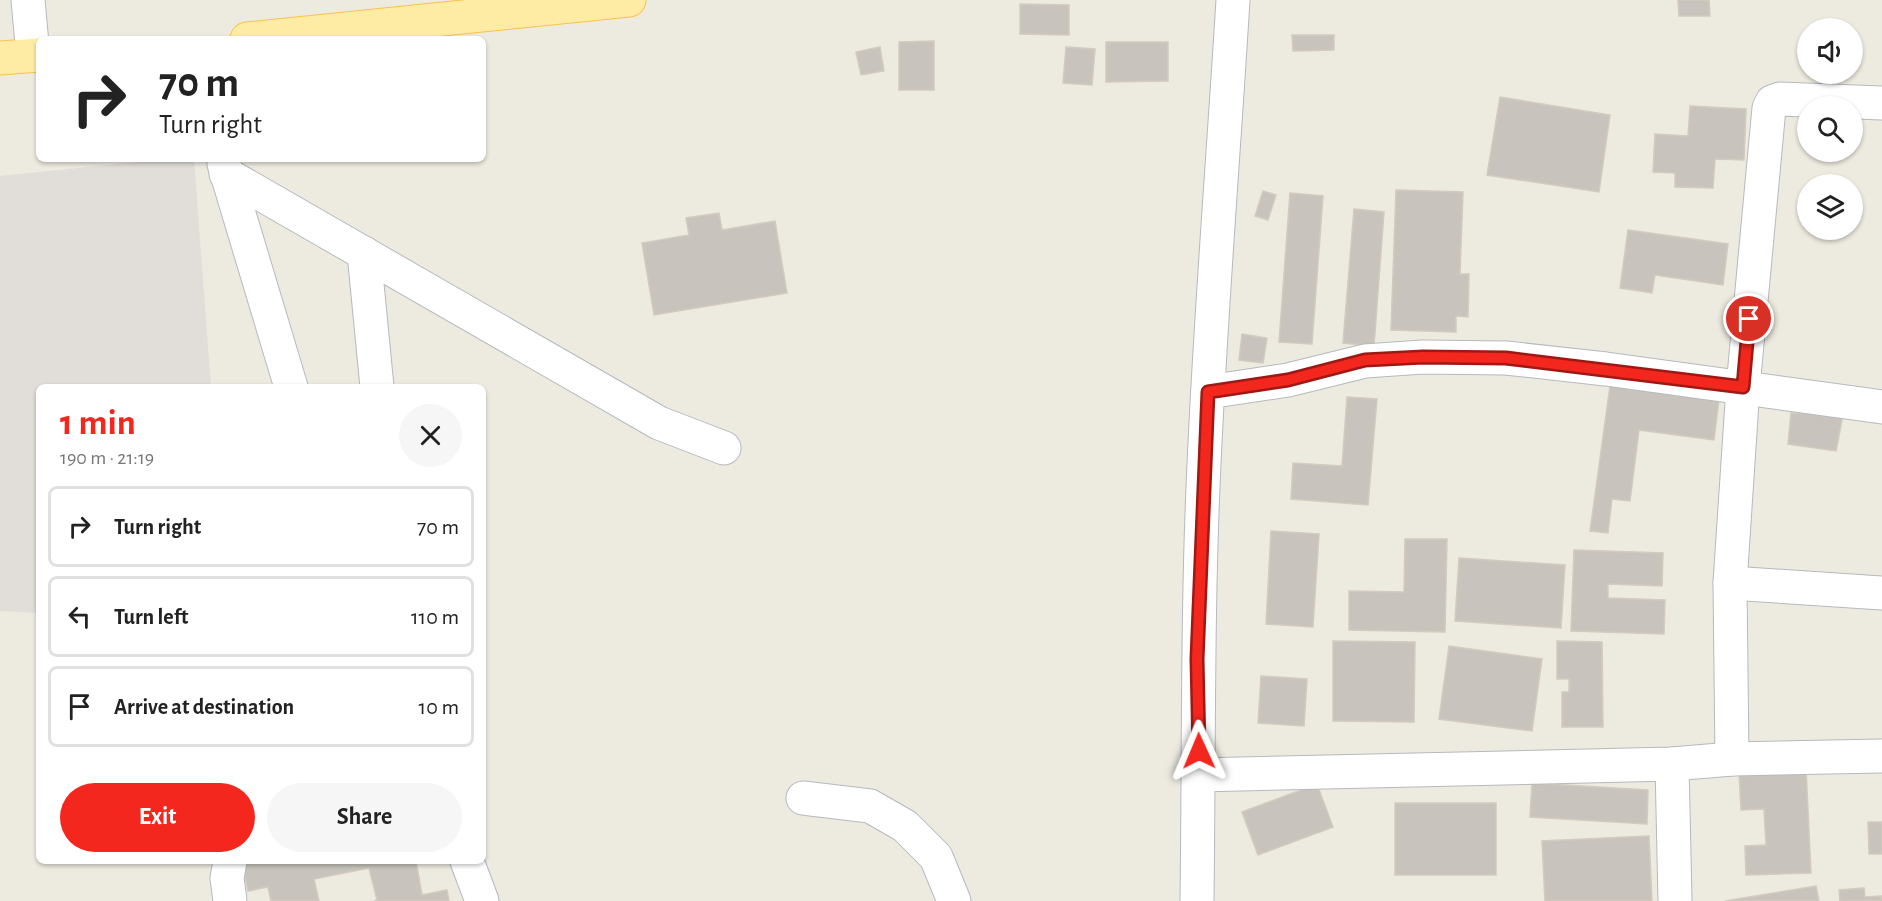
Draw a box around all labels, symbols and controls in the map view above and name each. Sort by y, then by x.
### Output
map controls [1797,18,1863,240]
button: sound [1797,18,1863,84]
icon: right [60,60,138,138]
text: 70 m [159,62,239,104]
button: search [1797,96,1863,162]
text: Turn right [159,111,262,138]
button: layers [1797,174,1863,240]
pin [1723,293,1774,344]
icon: arrive [1732,302,1765,335]
button: close [399,404,462,467]
text: 1 min [60,405,136,441]
text: 190 m · 21:19 [60,448,154,468]
icon: right [63,510,96,543]
text: Turn right [114,516,201,538]
text: 70 m [417,516,459,538]
icon: left [63,600,96,633]
text: Turn left [114,606,188,628]
text: 110 m [411,606,459,628]
icon: arrive [63,690,96,723]
text: Arrive at destination [114,696,294,718]
text: 10 m [419,696,459,718]
position arrow [1167,719,1231,783]
button: Exit [60,783,255,852]
button: Share [267,783,462,852]

